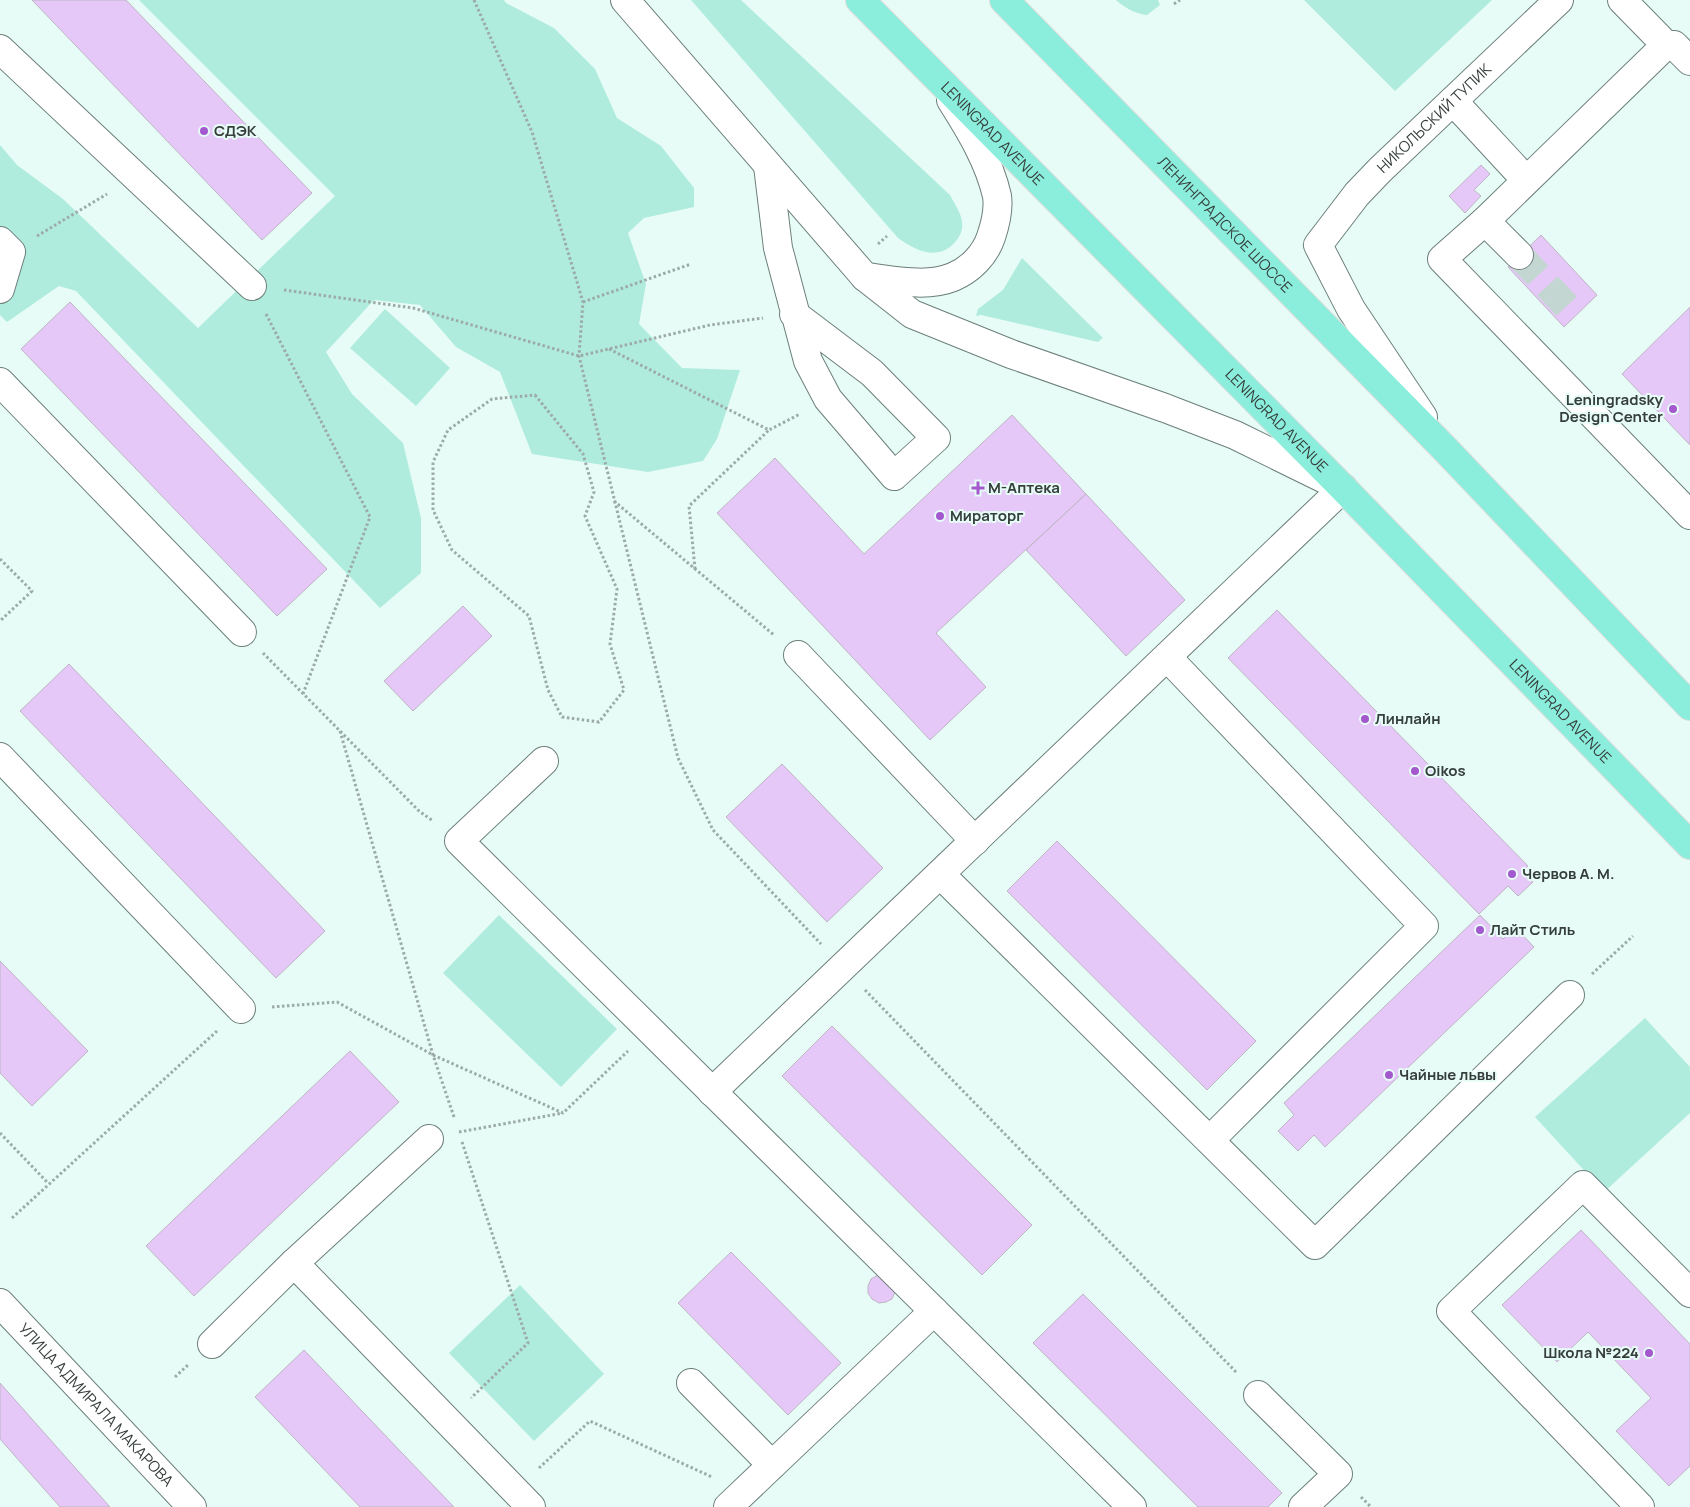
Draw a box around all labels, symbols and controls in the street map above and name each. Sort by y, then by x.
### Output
street label: НИКОЛЬСКИЙ ТУПИК [1372,59,1496,178]
street label: LENINGRAD AVENUE [936,77,1049,190]
place label: СДЭК [214,120,257,141]
marker: СДЭК [198,125,210,137]
street label: ЛЕНИНГРАДСКОЕ ШОССЕ [1153,151,1297,297]
street label: LENINGRAD AVENUE [1221,364,1333,477]
place label: Leningradsky Design Center [1559,389,1664,427]
marker: Leningradsky Design Center [1667,403,1679,415]
place label: М-Аптека [988,477,1060,498]
marker: М-Аптека [972,482,984,494]
place label: Мираторг [950,505,1023,526]
marker: Мираторг [934,510,946,522]
street label: LENINGRAD AVENUE [1505,654,1616,768]
place label: Линлайн [1375,708,1440,729]
marker: Линлайн [1359,713,1371,725]
place label: Oikos [1425,760,1466,781]
marker: Oikos [1409,765,1421,777]
place label: Червов А. М. [1522,863,1614,884]
marker: Червов А. М. [1506,868,1518,880]
place label: Лайт Стиль [1490,919,1575,940]
marker: Лайт Стиль [1474,924,1486,936]
place label: Чайные львы [1399,1064,1496,1085]
marker: Чайные львы [1383,1069,1395,1081]
street label: УЛИЦА АДМИРАЛА МАКАРОВА [14,1318,179,1491]
place label: Школа №224 [1543,1342,1639,1363]
marker: Школа №224 [1643,1347,1655,1359]

